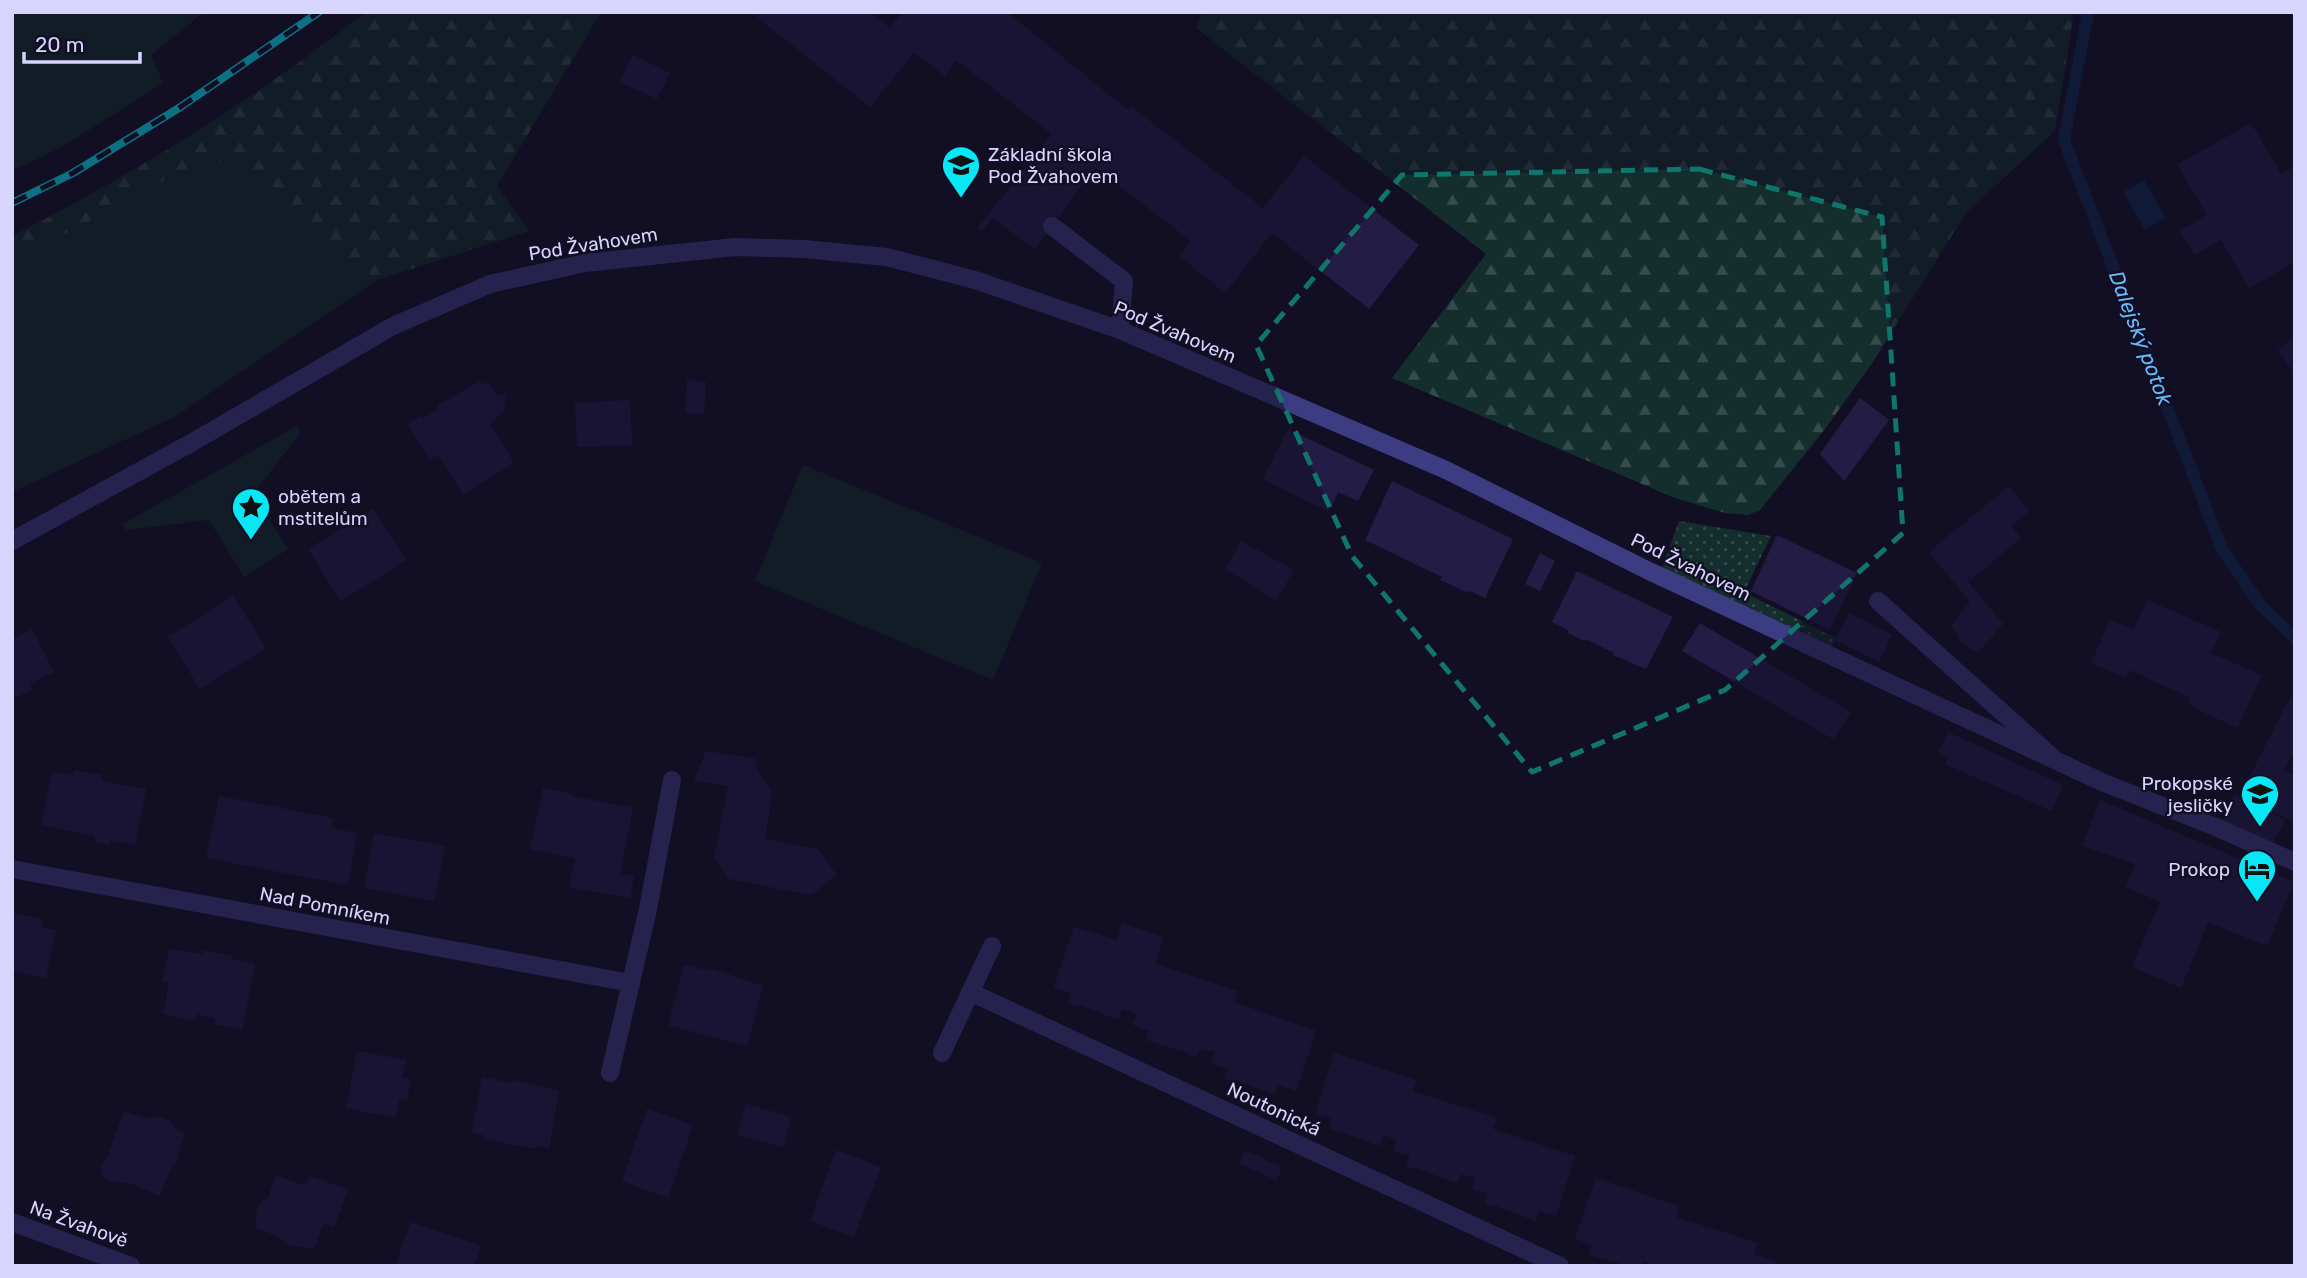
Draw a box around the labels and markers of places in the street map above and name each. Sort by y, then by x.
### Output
place label: Základní škola Pod Žvahovem [988,143,1118,188]
school or university icon: Základní škola Pod Žvahovem [940,144,982,199]
place label: obětem a mstitelům [278,485,368,530]
place icon: obětem a mstitelům [230,486,272,541]
place label: Prokopské jesličky [2142,772,2233,817]
school or university icon: Prokopské jesličky [2239,773,2281,828]
hotel icon: Prokop [2236,848,2278,903]
place label: Prokop [2168,858,2230,881]

